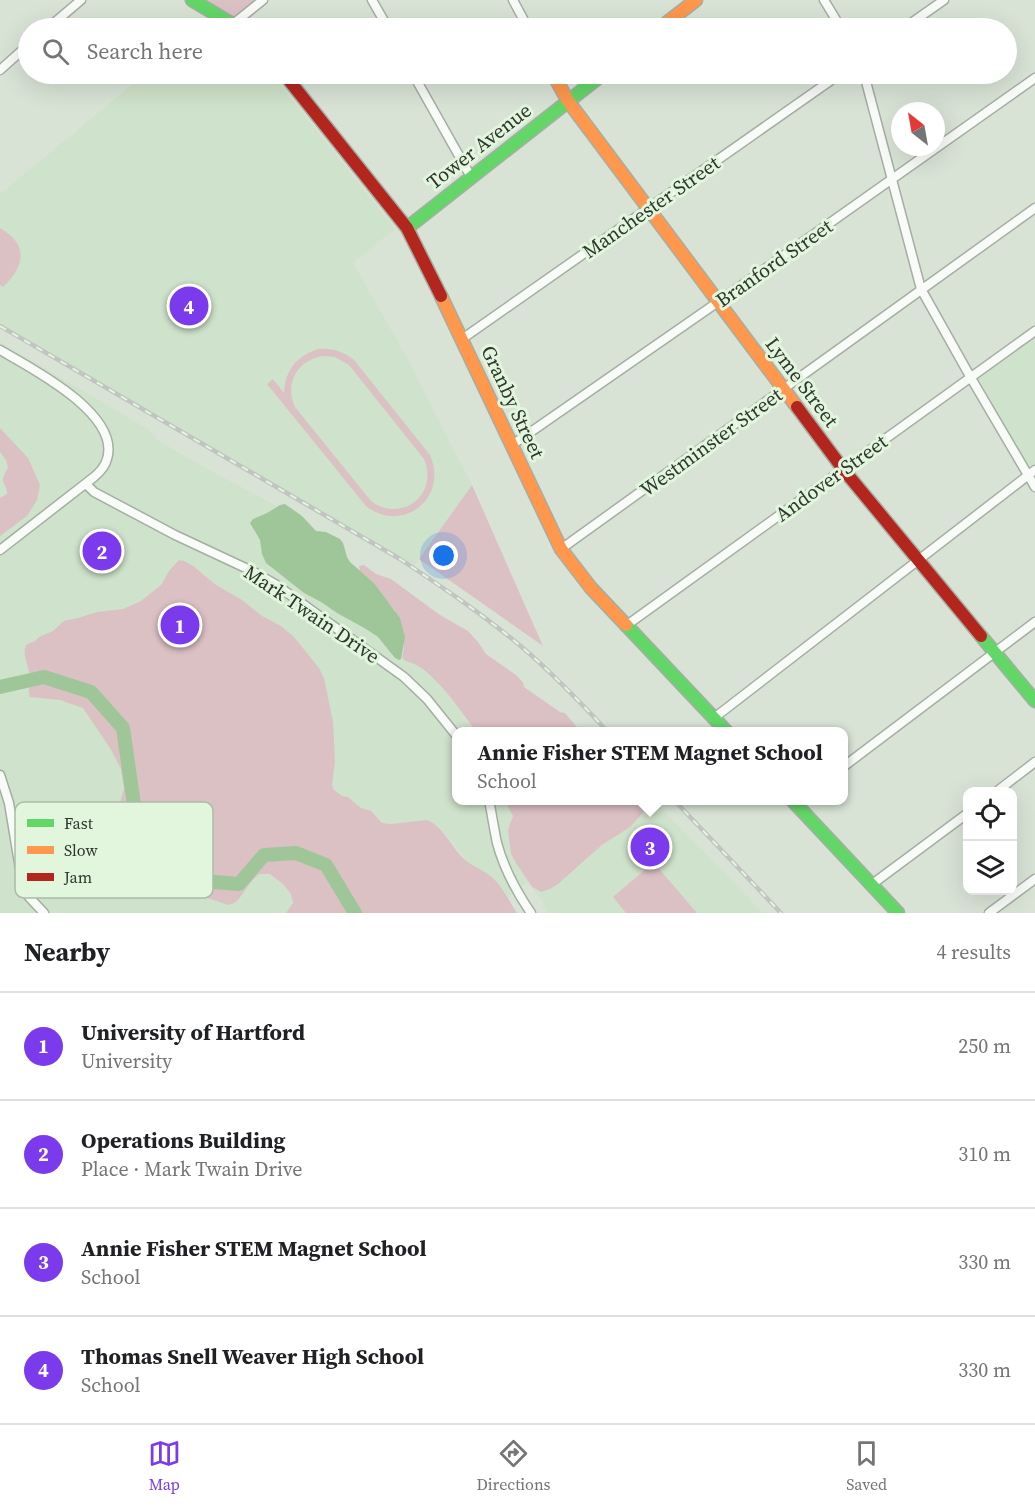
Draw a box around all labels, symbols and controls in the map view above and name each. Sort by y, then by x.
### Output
search box [18,18,1017,84]
icon: search [39,35,72,68]
text: Search here [87,36,203,66]
street label: Tower Avenue [421,96,537,196]
north arrow [891,102,945,156]
street label: Manchester Street [577,149,726,265]
street label: Branford Street [710,212,838,314]
pin: 4 [170,284,208,328]
street label: Lyme Street [759,331,845,433]
street label: Granby Street [475,341,552,464]
street label: Westminster Street [634,381,788,503]
street label: Andover Street [769,427,893,528]
pin: 2 [82,528,122,574]
your location [429,541,458,570]
street label: Mark Twain Drive [238,558,386,670]
pin: 1 [160,602,200,648]
popup [452,727,848,805]
text: Annie Fisher STEM Magnet School [477,737,823,767]
text: School [477,767,537,795]
map controls [963,787,1017,895]
button: locate [963,787,1017,841]
legend [15,802,213,898]
text: Fast [64,812,94,834]
pin: 3 [630,824,670,870]
text: Slow [64,839,99,861]
button: layers [963,841,1017,895]
text: Jam [63,866,92,888]
text: Nearby [24,934,110,970]
text: 4 results [936,938,1011,966]
text: University of Hartford [81,1017,305,1047]
text: 1 [38,1032,49,1060]
text: 250 m [958,1032,1011,1060]
text: University [81,1047,172,1075]
text: Operations Building [81,1125,285,1155]
text: 2 [38,1140,49,1168]
text: 310 m [958,1140,1011,1168]
text: Place · Mark Twain Drive [81,1155,303,1183]
text: Annie Fisher STEM Magnet School [81,1233,426,1263]
text: 3 [38,1248,49,1276]
text: 330 m [958,1248,1011,1276]
text: School [81,1263,141,1291]
text: Thomas Snell Weaver High School [81,1341,424,1371]
text: 4 [38,1356,49,1384]
text: 330 m [958,1356,1011,1384]
text: School [81,1371,141,1399]
tab: Map [148,1437,181,1495]
tab: Directions [476,1437,551,1495]
tab: Saved [846,1437,887,1495]

